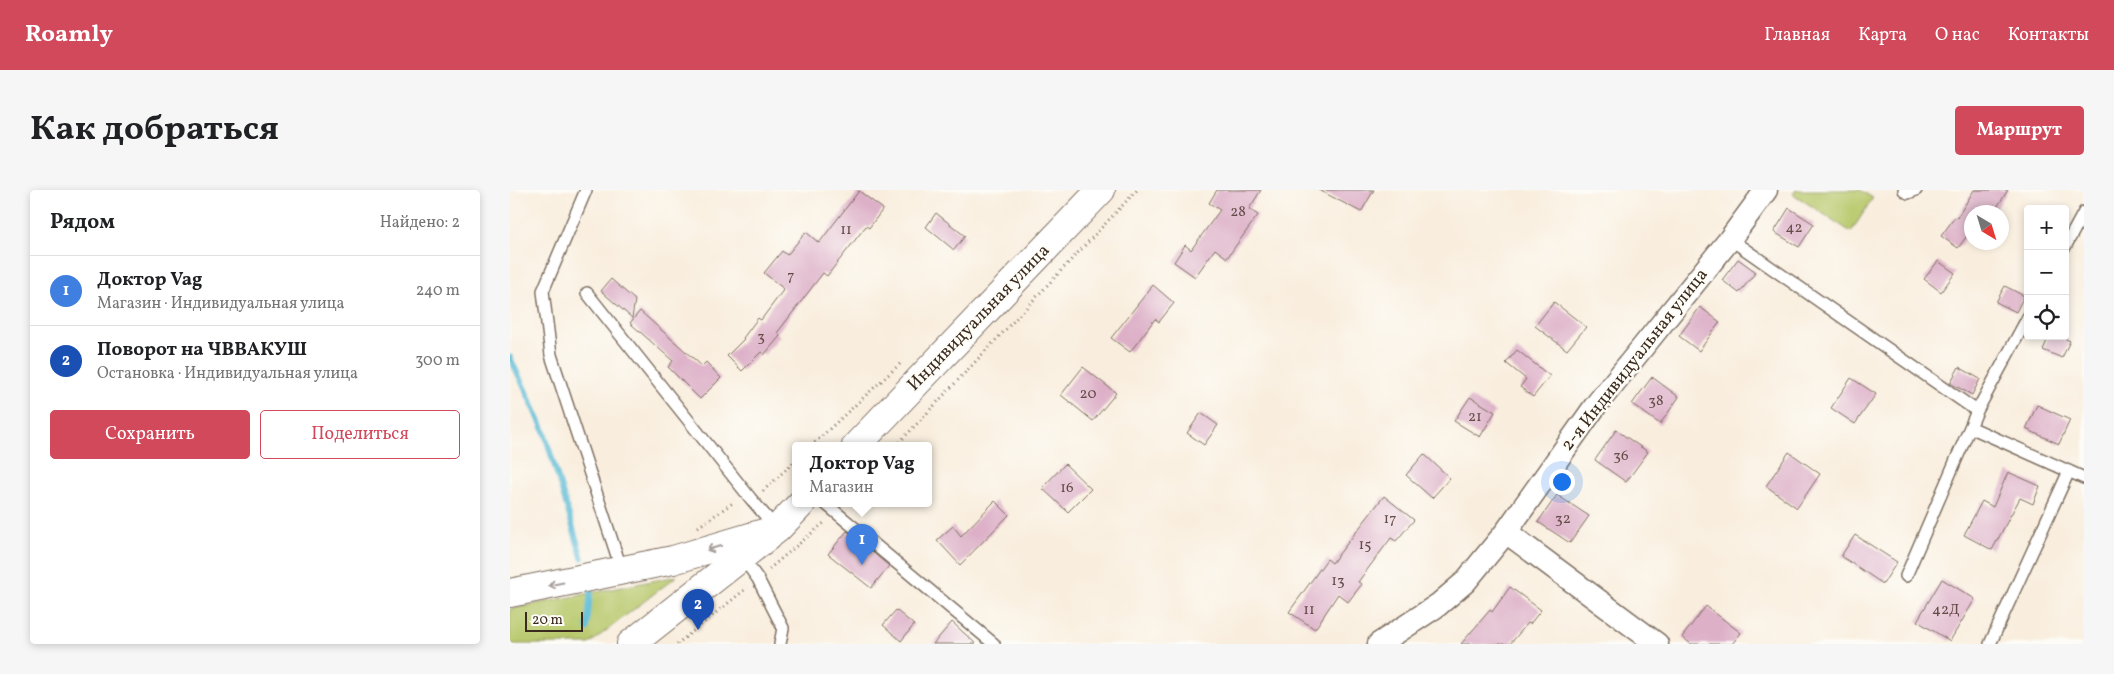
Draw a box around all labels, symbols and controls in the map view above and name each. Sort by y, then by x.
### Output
text: Roamly [25,18,113,52]
text: Главная [1764,23,1830,48]
text: Карта [1858,23,1907,48]
text: О нас [1935,23,1980,48]
text: Контакты [2008,23,2089,48]
text: Как добраться [30,106,279,154]
button: Маршрут [1955,106,2084,155]
house number: 28 [1230,202,1246,223]
north arrow [1964,205,2009,250]
map controls [2024,205,2069,340]
button: + [2024,205,2069,250]
text: Рядом [50,208,115,237]
text: Найдено: 2 [380,212,460,234]
house number: 42 [1785,218,1803,239]
house number: 11 [840,220,852,241]
street label: Индивидуальная улица [902,239,1056,397]
button: − [2024,250,2069,295]
street label: 2-я Индивидуальная улица [1556,263,1714,457]
house number: 7 [787,266,795,287]
text: Доктор Vag [97,267,202,293]
text: 1 [63,280,69,302]
text: 240 m [416,280,460,302]
text: Магазин · Индивидуальная улица [97,293,345,315]
button: locate [2024,295,2069,340]
house number: 3 [757,327,765,348]
text: Поворот на ЧВВАКУШ [97,337,307,363]
text: 2 [62,350,70,372]
text: 300 m [415,350,460,372]
text: Остановка · Индивидуальная улица [97,363,358,385]
house number: 20 [1080,384,1096,405]
house number: 38 [1648,391,1664,412]
house number: 21 [1468,407,1482,428]
button: Сохранить [50,410,250,459]
button: Поделиться [260,410,460,459]
popup [792,442,932,507]
house number: 36 [1613,446,1629,467]
text: Доктор Vag [809,451,915,477]
your location [1549,469,1575,495]
text: Магазин [809,477,874,499]
house number: 16 [1060,478,1074,499]
house number: 17 [1383,509,1397,530]
house number: 32 [1555,509,1571,530]
pin: 1 [846,524,878,565]
house number: 15 [1358,535,1372,556]
one-way arrow [706,544,722,554]
house number: 13 [1331,571,1345,592]
one-way arrow [548,580,564,590]
pin: 2 [682,589,714,630]
house number: 11 [1303,600,1315,621]
house number: 42Д [1932,600,1960,621]
scale bar [525,609,582,632]
text: 20 m [532,611,563,630]

